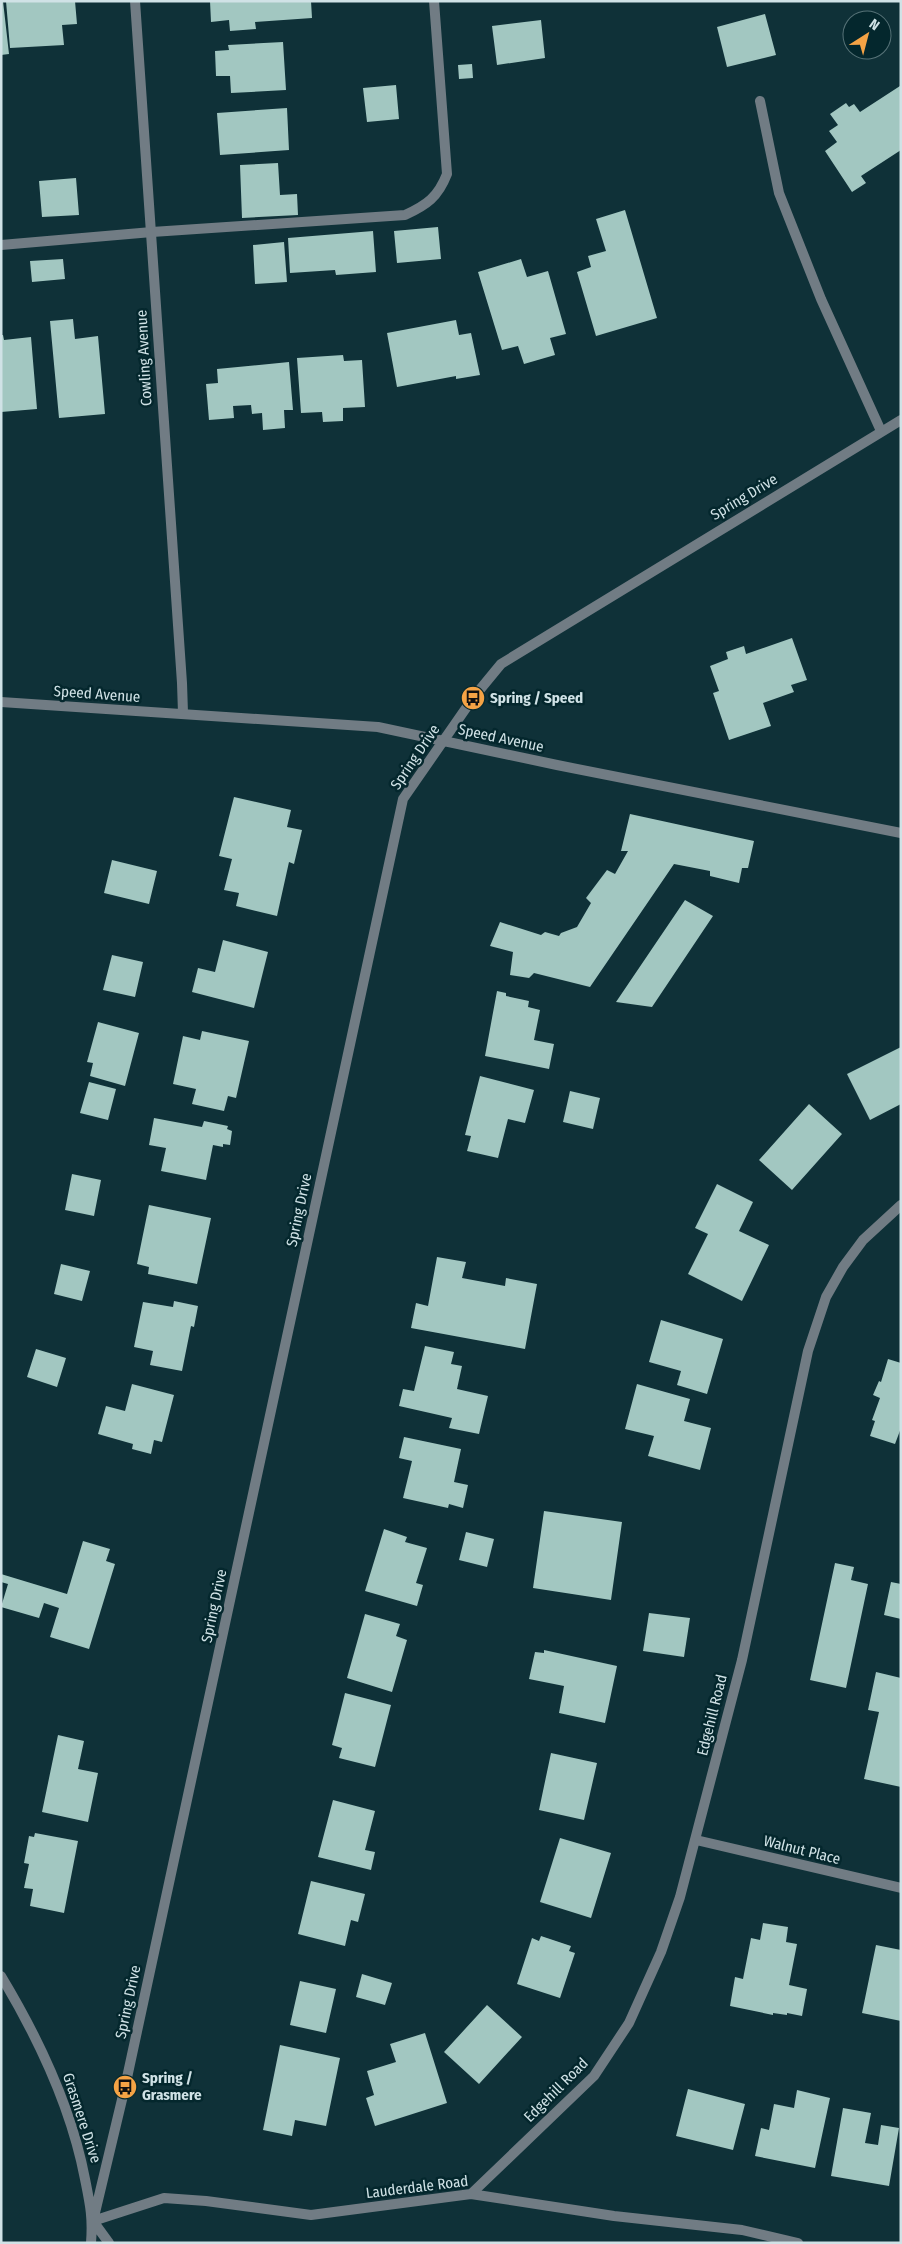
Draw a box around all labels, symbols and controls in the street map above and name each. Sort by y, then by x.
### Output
north arrow [842,10,892,60]
text: N [866,16,883,34]
street label: Cowling Avenue [132,309,156,407]
street label: Spring Drive [707,470,781,524]
street label: Speed Avenue [53,682,141,706]
bus stop icon: Spring / Speed [460,685,486,711]
place label: Spring / Speed [490,689,583,707]
street label: Speed Avenue [457,720,545,756]
street label: Spring Drive [387,721,443,793]
street label: Spring Drive [282,1172,316,1248]
street label: Spring Drive [197,1568,231,1644]
street label: Edgehill Road [693,1672,731,1758]
street label: Walnut Place [762,1832,842,1868]
street label: Spring Drive [111,1964,145,2040]
street label: Edgehill Road [520,2054,592,2126]
place label: Spring / Grasmere [142,2069,202,2104]
street label: Grasmere Drive [59,2071,105,2165]
bus stop icon: Spring / Grasmere [112,2074,138,2100]
street label: Lauderdale Road [365,2172,469,2202]

